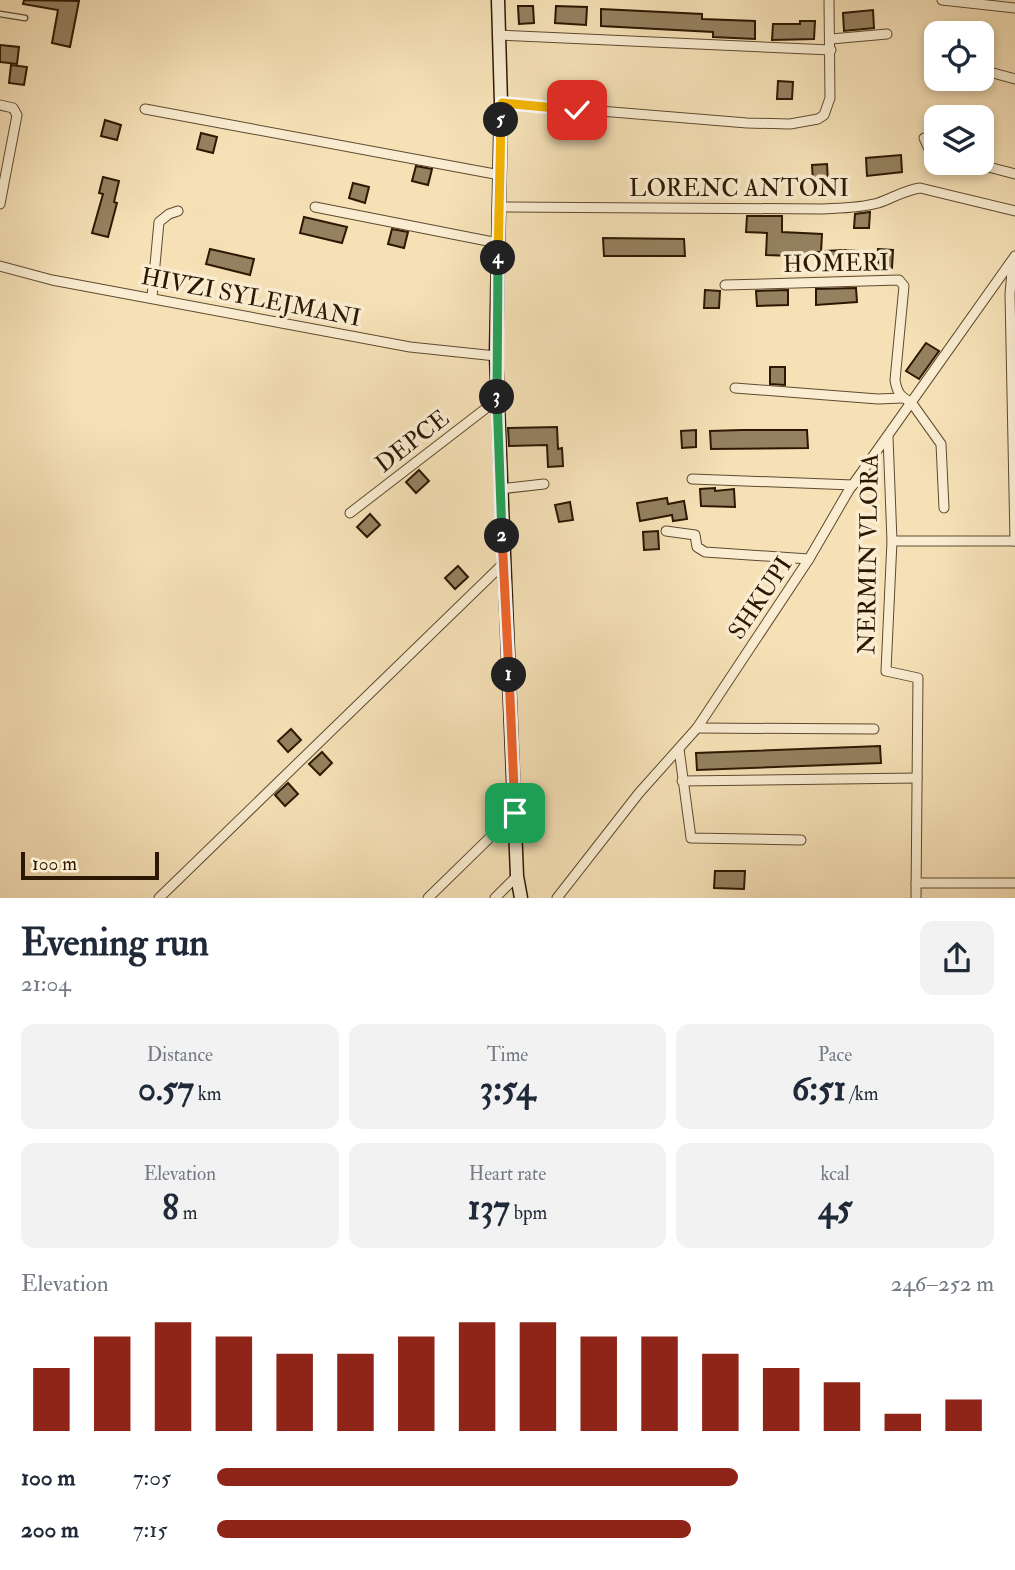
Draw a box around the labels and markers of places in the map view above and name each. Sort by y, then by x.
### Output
pin [547,80,607,140]
pin: 5 [484,102,518,138]
pin: 4 [480,240,516,276]
pin: 3 [480,380,514,414]
pin: 2 [484,518,520,554]
pin: 1 [491,658,526,692]
pin [485,783,545,843]

